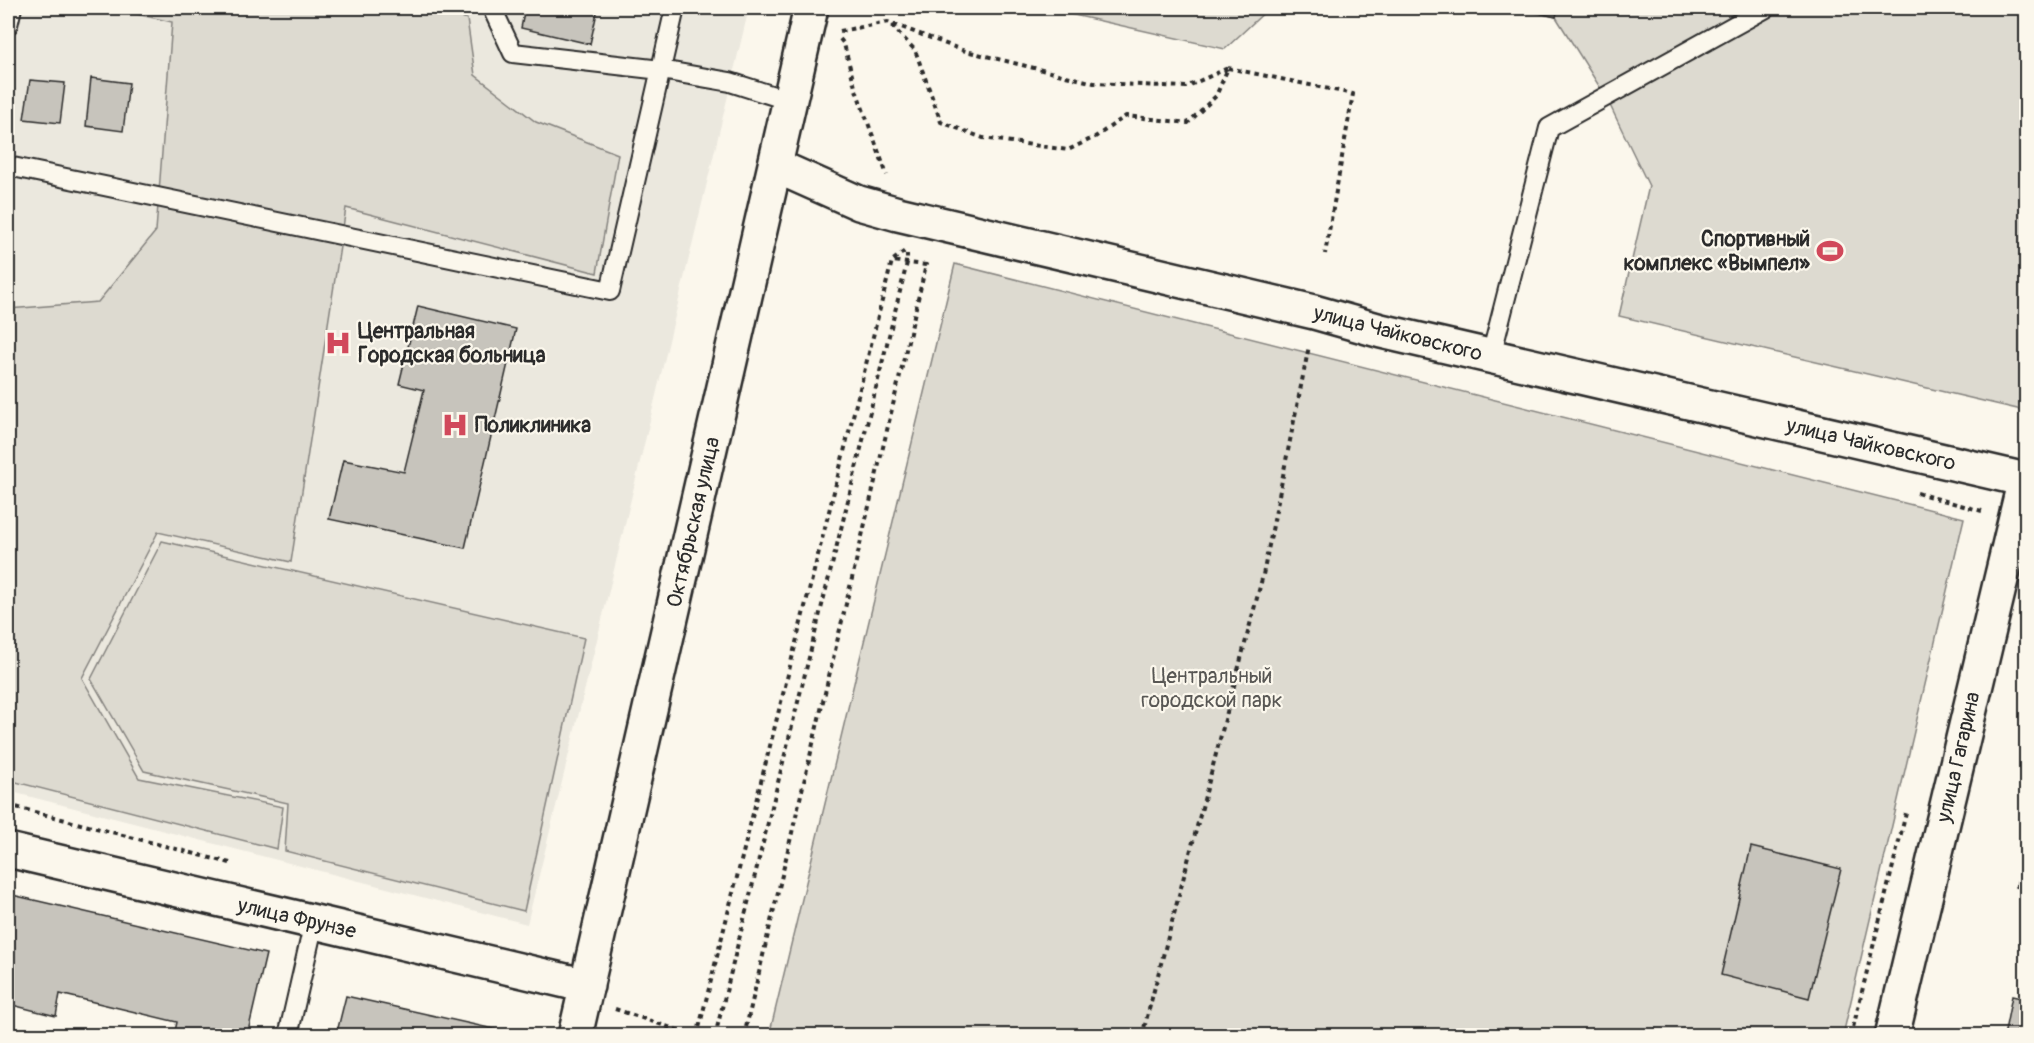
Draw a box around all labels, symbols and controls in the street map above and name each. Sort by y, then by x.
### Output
place label: Спортивный комплекс «Вымпел» [1623,226,1810,277]
sports icon: Спортивный комплекс «Вымпел» [1815,236,1845,266]
street label: улица Чайковского [1310,299,1485,368]
place label: Центральная Городская больница [358,318,546,369]
hospital icon: Центральная Городская больница [323,328,353,358]
hospital icon: Поликлиника [440,410,470,440]
place label: Поликлиника [475,412,591,439]
street label: улица Чайковского [1783,412,1958,477]
street label: Октябрьская улица [661,434,726,610]
park label: Центральный городской парк [1142,663,1283,714]
street label: улица Гагарина [1930,689,1987,826]
street label: улица Фрунзе [234,892,359,945]

